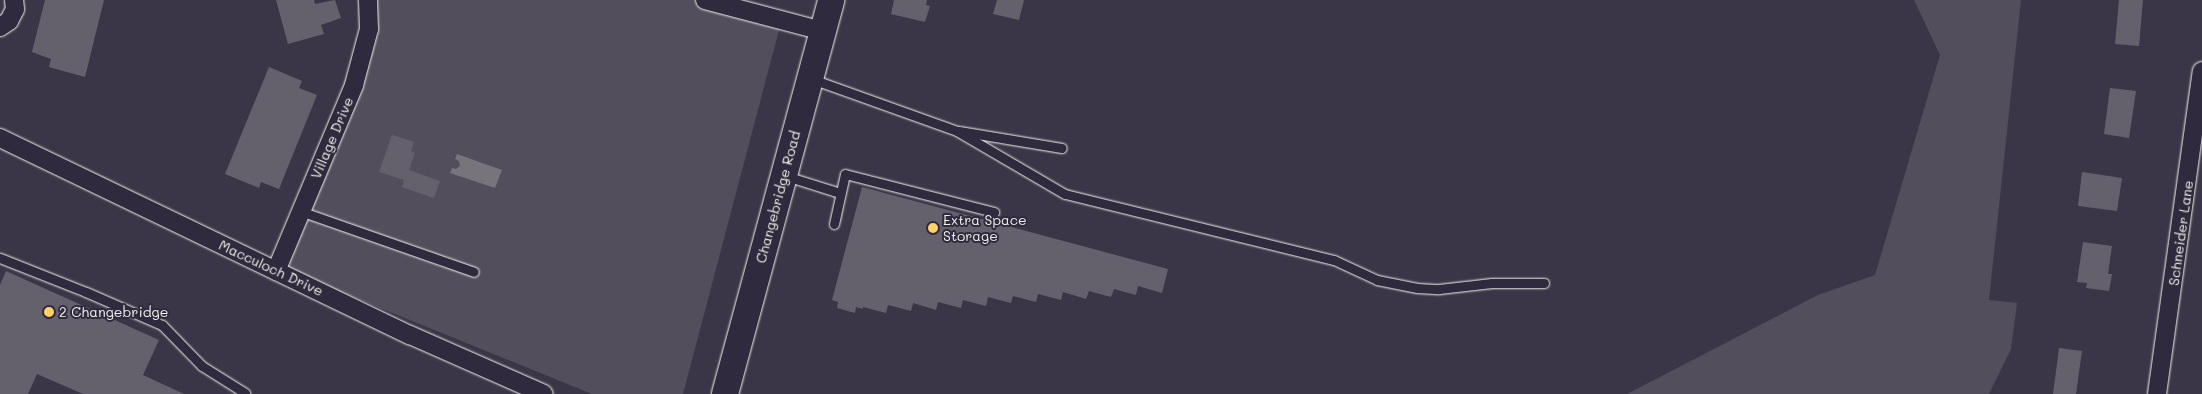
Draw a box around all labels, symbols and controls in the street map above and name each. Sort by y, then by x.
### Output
street label: Village Drive [307,95,357,181]
street label: Changebridge Road [752,129,804,265]
street label: Schneider Lane [2165,179,2197,287]
place label: Extra Space Storage [943,212,1027,244]
marker: Extra Space Storage [927,222,939,234]
street label: Macculoch Drive [216,236,326,300]
place label: 2 Changebridge [59,304,168,320]
marker: 2 Changebridge [43,306,55,318]

